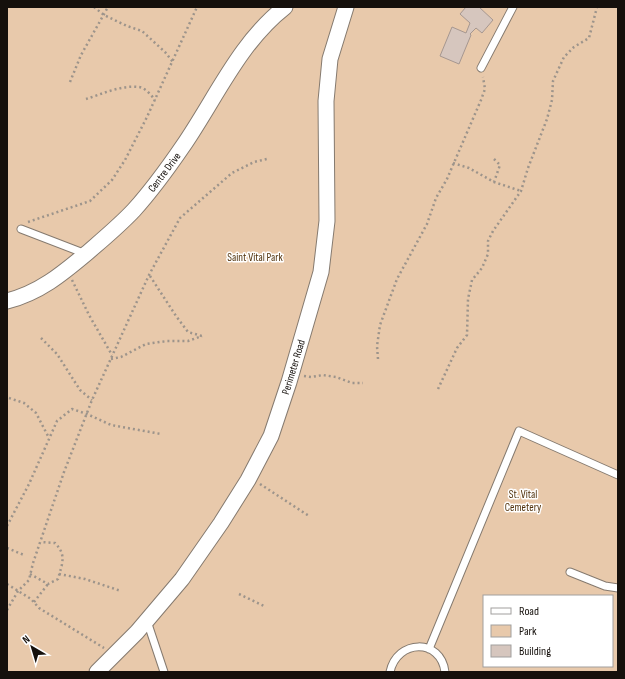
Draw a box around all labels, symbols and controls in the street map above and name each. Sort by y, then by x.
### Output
street label: Centre Drive [145,150,183,195]
park label: Saint Vital Park [227,251,283,264]
street label: Perimeter Road [279,338,308,396]
park label: St. Vital Cemetery [505,488,542,514]
legend [483,595,613,667]
text: Road [519,604,539,619]
text: Park [519,624,537,639]
north arrow [12,627,52,667]
text: N [20,633,33,646]
text: Building [519,644,551,659]

